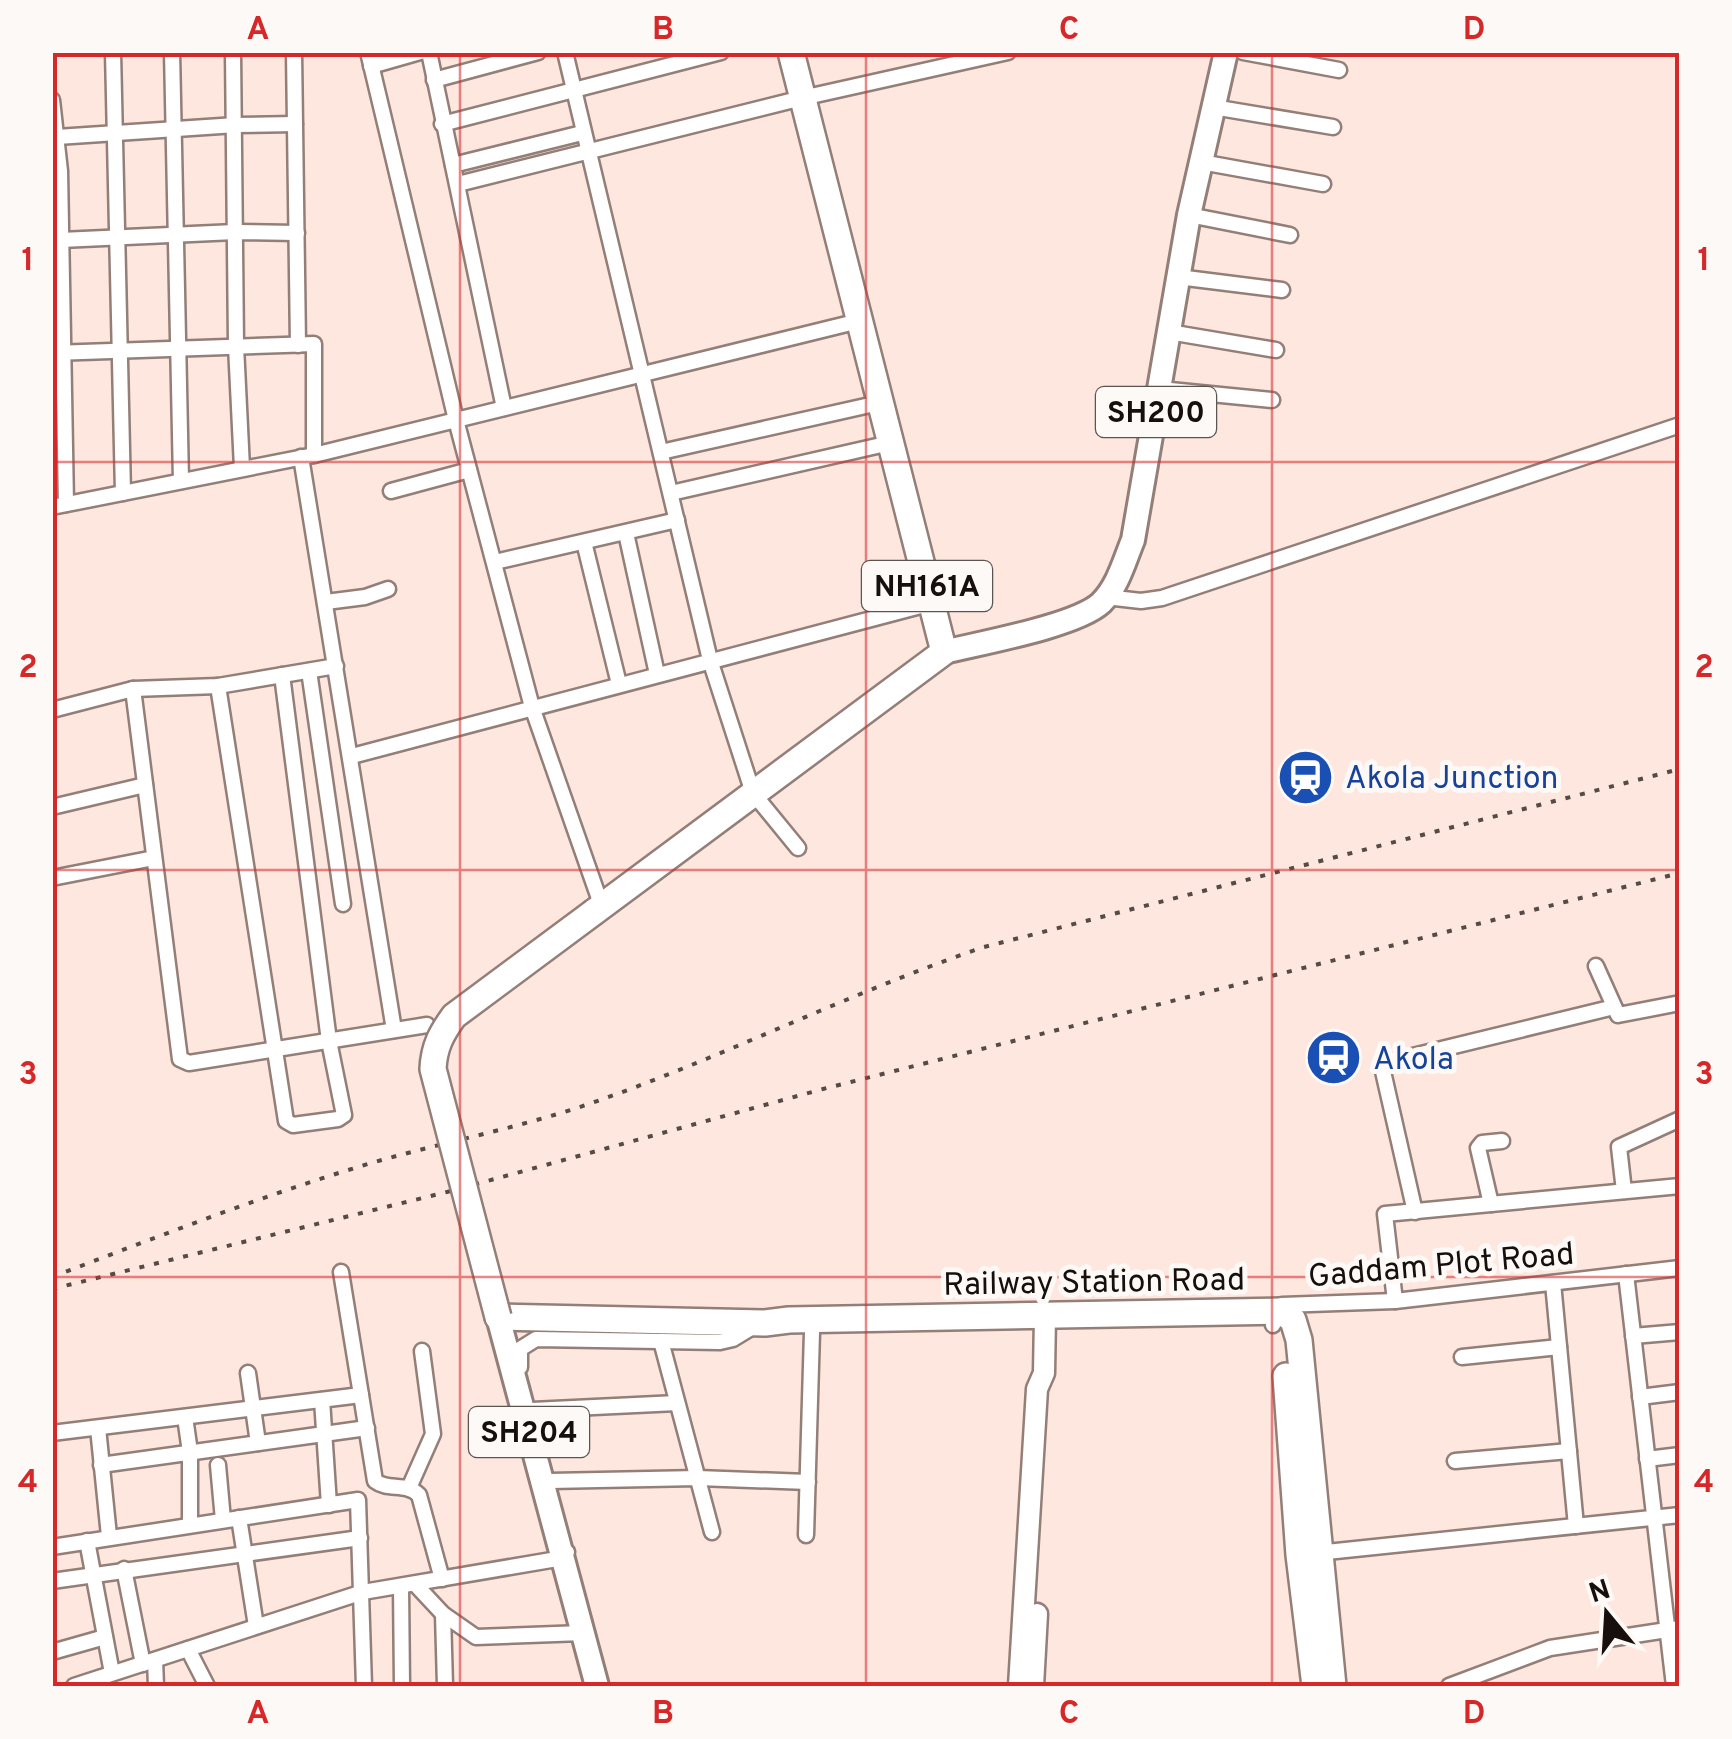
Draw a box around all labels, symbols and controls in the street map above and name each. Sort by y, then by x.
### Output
text: A [247,11,269,51]
text: B [652,11,674,51]
text: C [1059,11,1079,51]
text: D [1463,11,1485,51]
text: 1 [22,242,34,282]
text: 1 [1698,242,1710,282]
road number: SH200 [1096,387,1216,437]
road number: NH161A [862,561,992,611]
text: 2 [18,649,38,689]
text: 2 [1694,649,1714,689]
station icon: Akola Junction [1276,747,1336,807]
place label: Akola Junction [1345,760,1559,800]
station icon: Akola [1304,1028,1364,1088]
place label: Akola [1373,1041,1454,1081]
text: 3 [18,1056,38,1096]
text: 3 [1694,1056,1714,1096]
street label: Gaddam Plot Road [1307,1235,1576,1299]
street label: Railway Station Road [943,1261,1245,1307]
road number: SH204 [469,1407,589,1457]
text: 4 [18,1464,38,1504]
text: 4 [1694,1464,1714,1504]
north arrow [1557,1564,1657,1664]
text: N [1585,1573,1615,1613]
text: A [247,1695,269,1735]
text: B [652,1695,674,1735]
text: C [1059,1695,1079,1735]
text: D [1463,1695,1485,1735]

